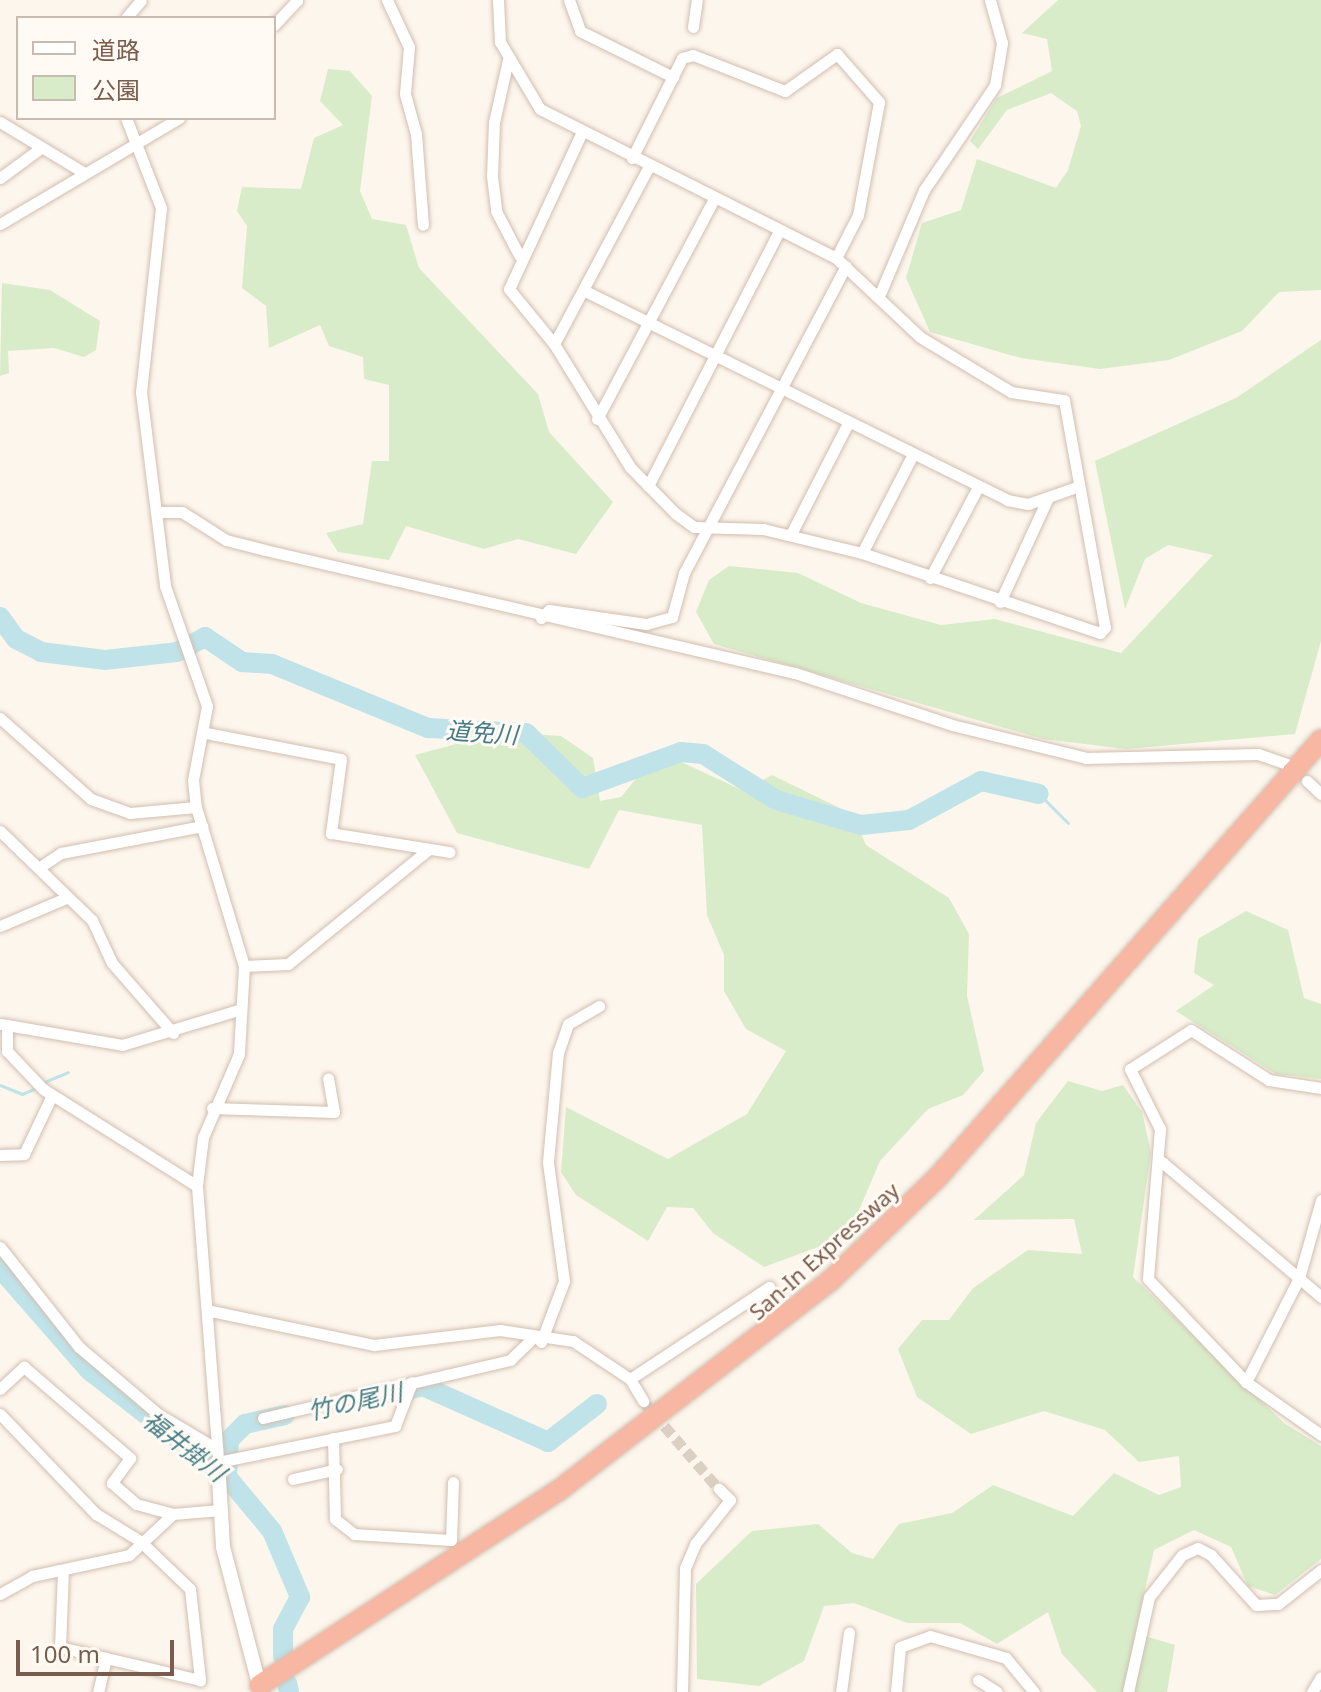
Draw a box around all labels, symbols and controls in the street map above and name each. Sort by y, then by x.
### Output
legend [16,16,276,120]
text: 道路 [92,33,140,66]
text: 公園 [92,73,140,106]
water label: 道免川 [445,715,519,749]
street label: San-In Expressway [744,1177,904,1325]
water label: 竹の尾川 [305,1377,405,1425]
water label: 福井掛川 [138,1405,232,1487]
scale bar [20,1624,178,1674]
text: 100 m [30,1637,100,1670]

